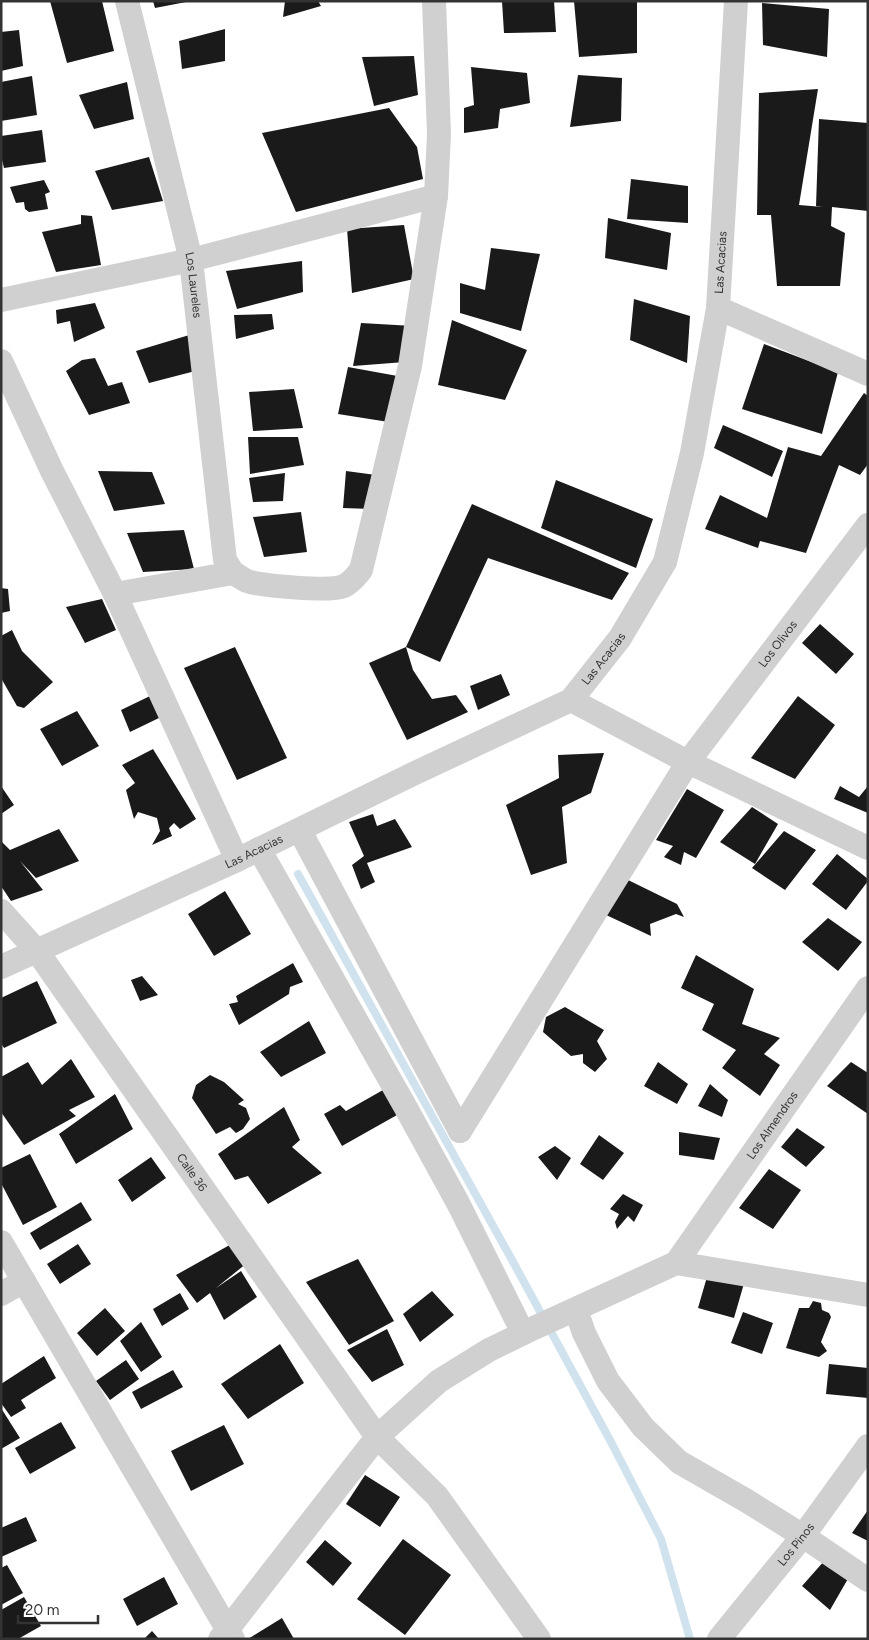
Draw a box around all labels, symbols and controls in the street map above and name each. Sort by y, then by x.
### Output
street label: Las Acacias [712,230,730,294]
street label: Los Laureles [182,251,205,319]
street label: Los Olivos [755,617,800,670]
street label: Las Acacias [579,630,629,688]
street label: Las Acacias [223,831,286,872]
street label: Los Almendros [744,1088,801,1162]
street label: Calle 36 [174,1151,210,1194]
street label: Los Pinos [775,1520,817,1569]
scale bar [18,1592,98,1624]
text: 20 m [25,1601,59,1619]

